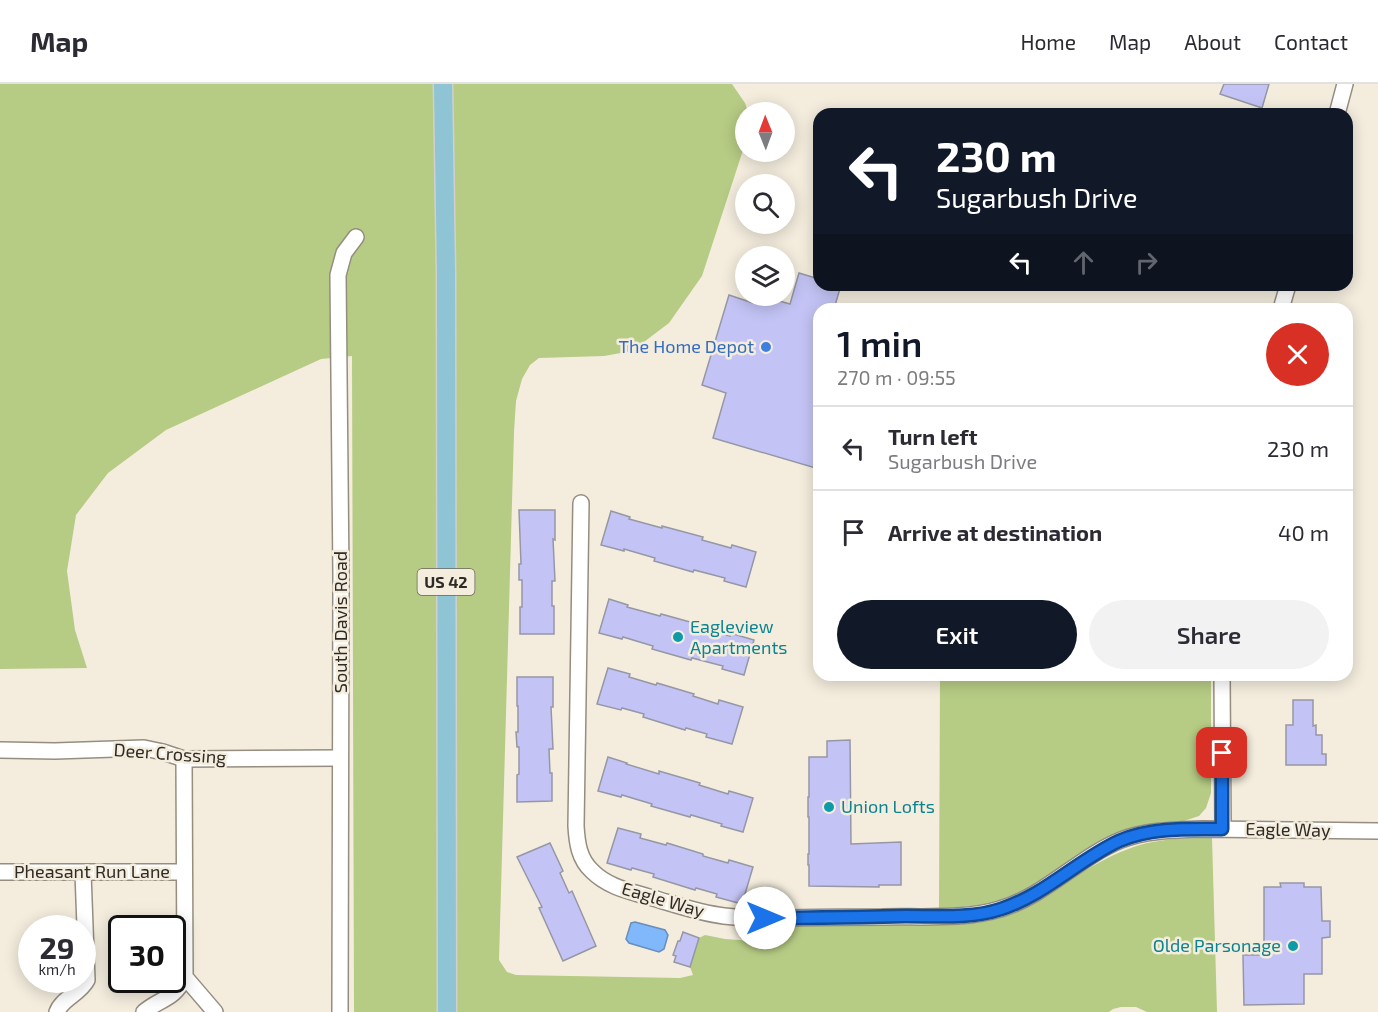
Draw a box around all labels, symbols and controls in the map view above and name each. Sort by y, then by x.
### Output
text: Map [30,24,88,58]
text: Home [1020,29,1076,54]
text: Map [1109,29,1151,54]
text: About [1184,29,1241,54]
text: Contact [1274,29,1348,54]
north arrow [735,102,795,162]
map controls [735,102,795,306]
text: 230 m [936,130,1057,180]
icon: left [837,132,915,210]
button: search [735,174,795,234]
text: Sugarbush Drive [936,181,1137,213]
button: layers [735,246,795,306]
icon: left [1004,246,1037,279]
icon: ahead [1067,246,1100,279]
icon: right [1130,246,1163,279]
text: 1 min [837,321,922,364]
button: close [1266,323,1329,386]
place label: The Home Depot [619,335,754,357]
marker: The Home Depot [759,340,773,354]
text: 270 m · 09:55 [837,365,956,389]
text: Turn left [888,423,977,449]
icon: left [837,432,870,465]
text: 230 m [1267,435,1329,461]
text: Sugarbush Drive [888,449,1037,473]
icon: arrive [837,516,870,549]
text: Arrive at destination [888,519,1102,545]
text: 40 m [1278,519,1329,545]
street label: South Davis Road [329,551,351,693]
road number: US 42 [418,569,474,595]
button: Exit [837,600,1077,669]
button: Share [1089,600,1329,669]
place label: Eagleview Apartments [690,615,788,658]
marker: Eagleview Apartments [671,630,685,644]
pin [1196,727,1247,778]
icon: arrive [1205,736,1238,769]
street label: Deer Crossing [113,738,227,768]
place label: Union Lofts [841,795,935,817]
marker: Union Lofts [822,800,836,814]
street label: Eagle Way [1245,817,1331,841]
street label: Pheasant Run Lane [14,860,170,882]
street label: Eagle Way [619,877,708,921]
position arrow [733,886,797,950]
speed limit sign: 30 [108,915,186,993]
text: 29 [39,929,75,965]
place label: Olde Parsonage [1153,934,1281,956]
marker: Olde Parsonage [1286,939,1300,953]
text: km/h [38,960,76,978]

